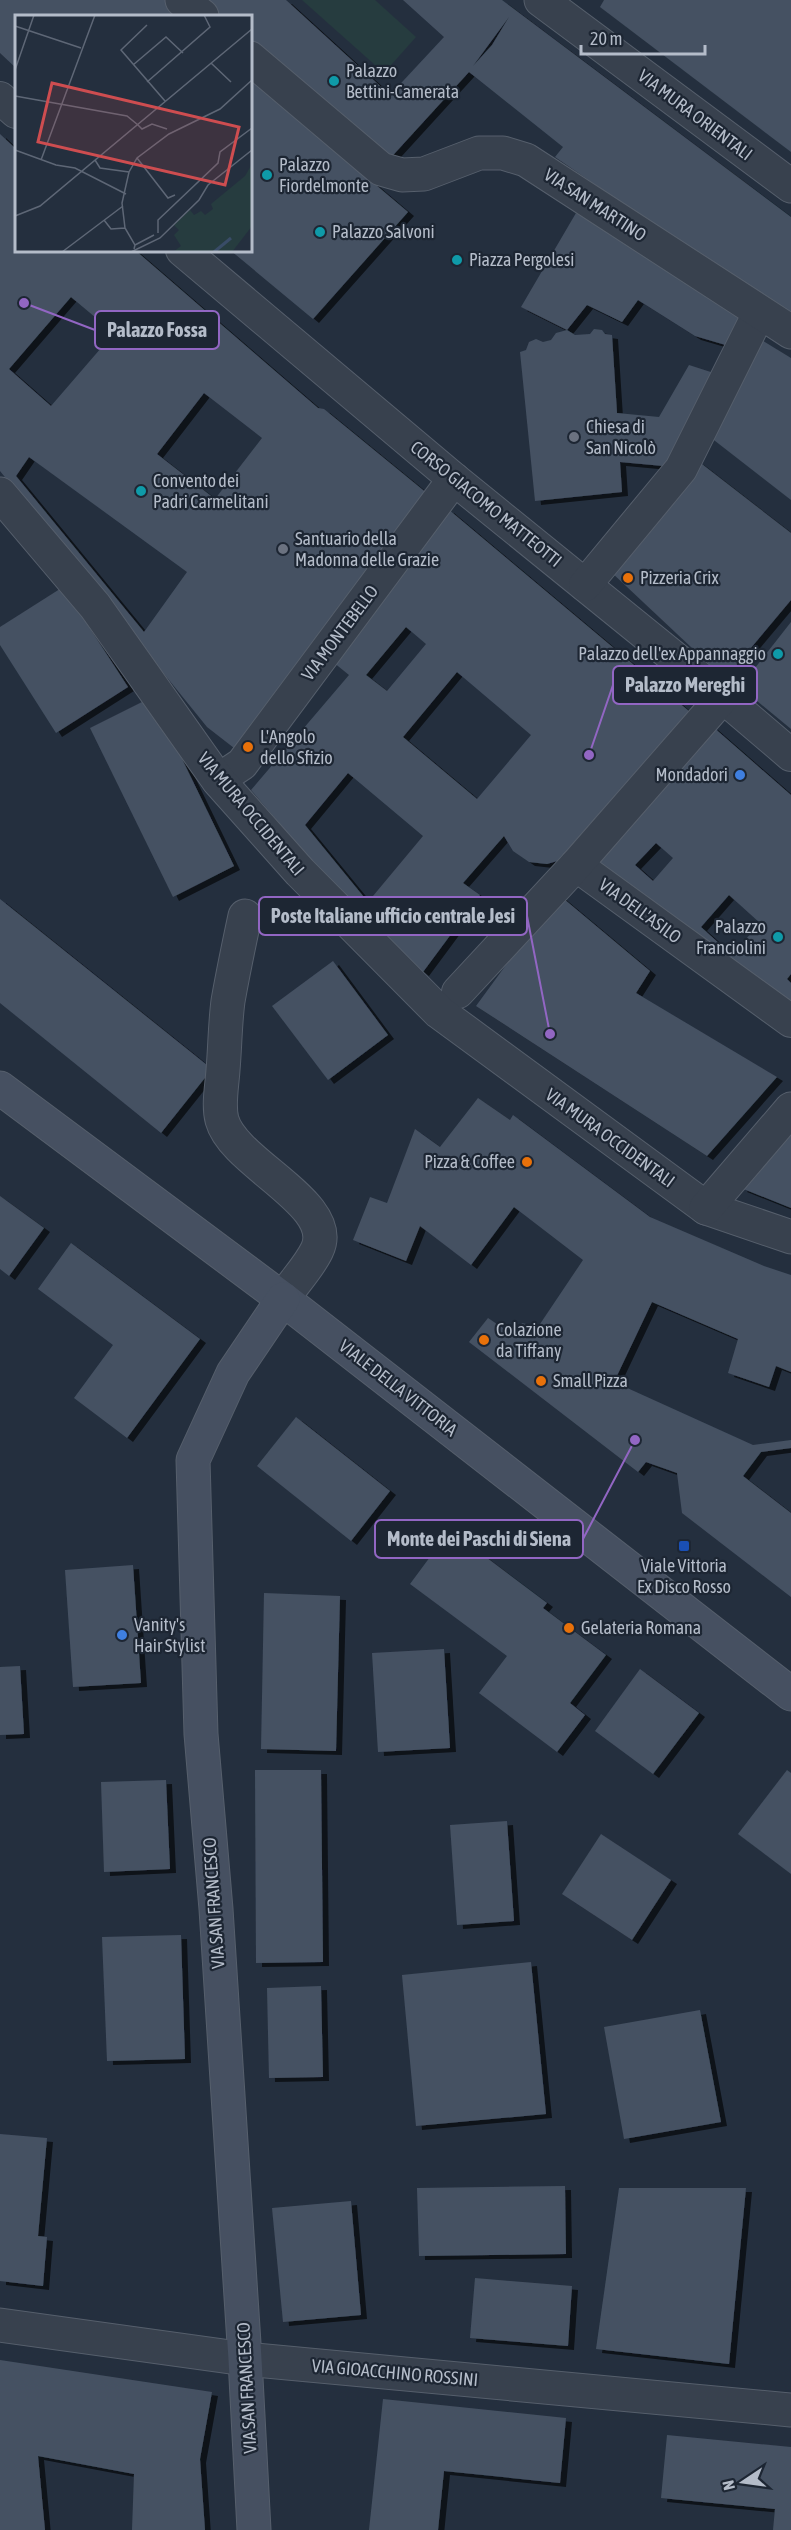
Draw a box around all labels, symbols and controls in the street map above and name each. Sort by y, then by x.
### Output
inset map [15,15,252,252]
scale bar [581,18,706,56]
text: 20 m [590,28,622,49]
place label: Palazzo Bettini-Camerata [346,60,459,102]
street label: VIA MURA ORIENTALI [634,65,757,164]
marker: Palazzo Bettini-Camerata [327,74,341,88]
place label: Palazzo Fiordelmonte [279,154,369,196]
street label: VIA SAN MARTINO [540,164,650,245]
marker: Palazzo Fiordelmonte [260,168,274,182]
place label: Palazzo Salvoni [332,221,435,242]
marker: Palazzo Salvoni [313,225,327,239]
place label: Piazza Pergolesi [469,249,574,270]
marker: Piazza Pergolesi [450,253,464,267]
callout: Palazzo Fossa [95,311,219,349]
text: Palazzo Fossa [107,318,207,341]
place label: Chiesa di San Nicolò [586,416,656,458]
marker: Chiesa di San Nicolò [567,430,581,444]
street label: CORSO GIACOMO MATTEOTTI [407,436,566,571]
place label: Convento dei Padri Carmelitani [153,470,269,512]
marker: Convento dei Padri Carmelitani [134,484,148,498]
place label: Santuario della Madonna delle Grazie [295,528,439,570]
marker: Santuario della Madonna delle Grazie [276,542,290,556]
place label: Pizzeria Crix [640,567,719,588]
marker: Pizzeria Crix [621,571,635,585]
street label: VIA MONTEBELLO [297,581,382,684]
place label: Palazzo dell'ex Appannaggio [578,643,766,664]
marker: Palazzo dell'ex Appannaggio [771,647,785,661]
callout: Palazzo Mereghi [613,666,757,704]
text: Palazzo Mereghi [625,673,745,696]
place label: L'Angolo dello Sfizio [260,726,333,768]
marker: L'Angolo dello Sfizio [241,740,255,754]
street label: VIA MURA OCCIDENTALI [194,748,309,880]
place label: Mondadori [655,764,728,785]
marker: Mondadori [733,768,747,782]
street label: VIA DELL'ASILO [595,874,686,947]
callout: Poste Italiane ufficio centrale Jesi [259,897,527,935]
text: Poste Italiane ufficio centrale Jesi [271,904,515,927]
place label: Palazzo Franciolini [696,916,766,958]
marker: Palazzo Franciolini [771,930,785,944]
street label: VIA MURA OCCIDENTALI [542,1084,679,1192]
place label: Pizza & Coffee [424,1151,515,1172]
marker: Pizza & Coffee [520,1155,534,1169]
place label: Colazione da Tiffany [496,1319,562,1361]
marker: Colazione da Tiffany [477,1333,491,1347]
street label: VIALE DELLA VITTORIA [335,1335,462,1440]
place label: Small Pizza [553,1370,628,1391]
marker: Small Pizza [534,1374,548,1388]
callout: Monte dei Paschi di Siena [375,1520,583,1558]
text: Monte dei Paschi di Siena [387,1527,571,1550]
marker: Viale Vittoria Ex Disco Rosso [677,1539,691,1553]
place label: Viale Vittoria Ex Disco Rosso [637,1555,731,1597]
place label: Vanity's Hair Stylist [134,1614,205,1656]
place label: Gelateria Romana [581,1617,701,1638]
marker: Gelateria Romana [562,1621,576,1635]
marker: Vanity's Hair Stylist [115,1628,129,1642]
street label: VIA SAN FRANCESCO [198,1837,229,1969]
street label: VIA SAN FRANCESCO [233,2322,260,2454]
street label: VIA GIOACCHINO ROSSINI [311,2355,479,2390]
north arrow [713,2452,773,2512]
text: N [719,2479,738,2492]

